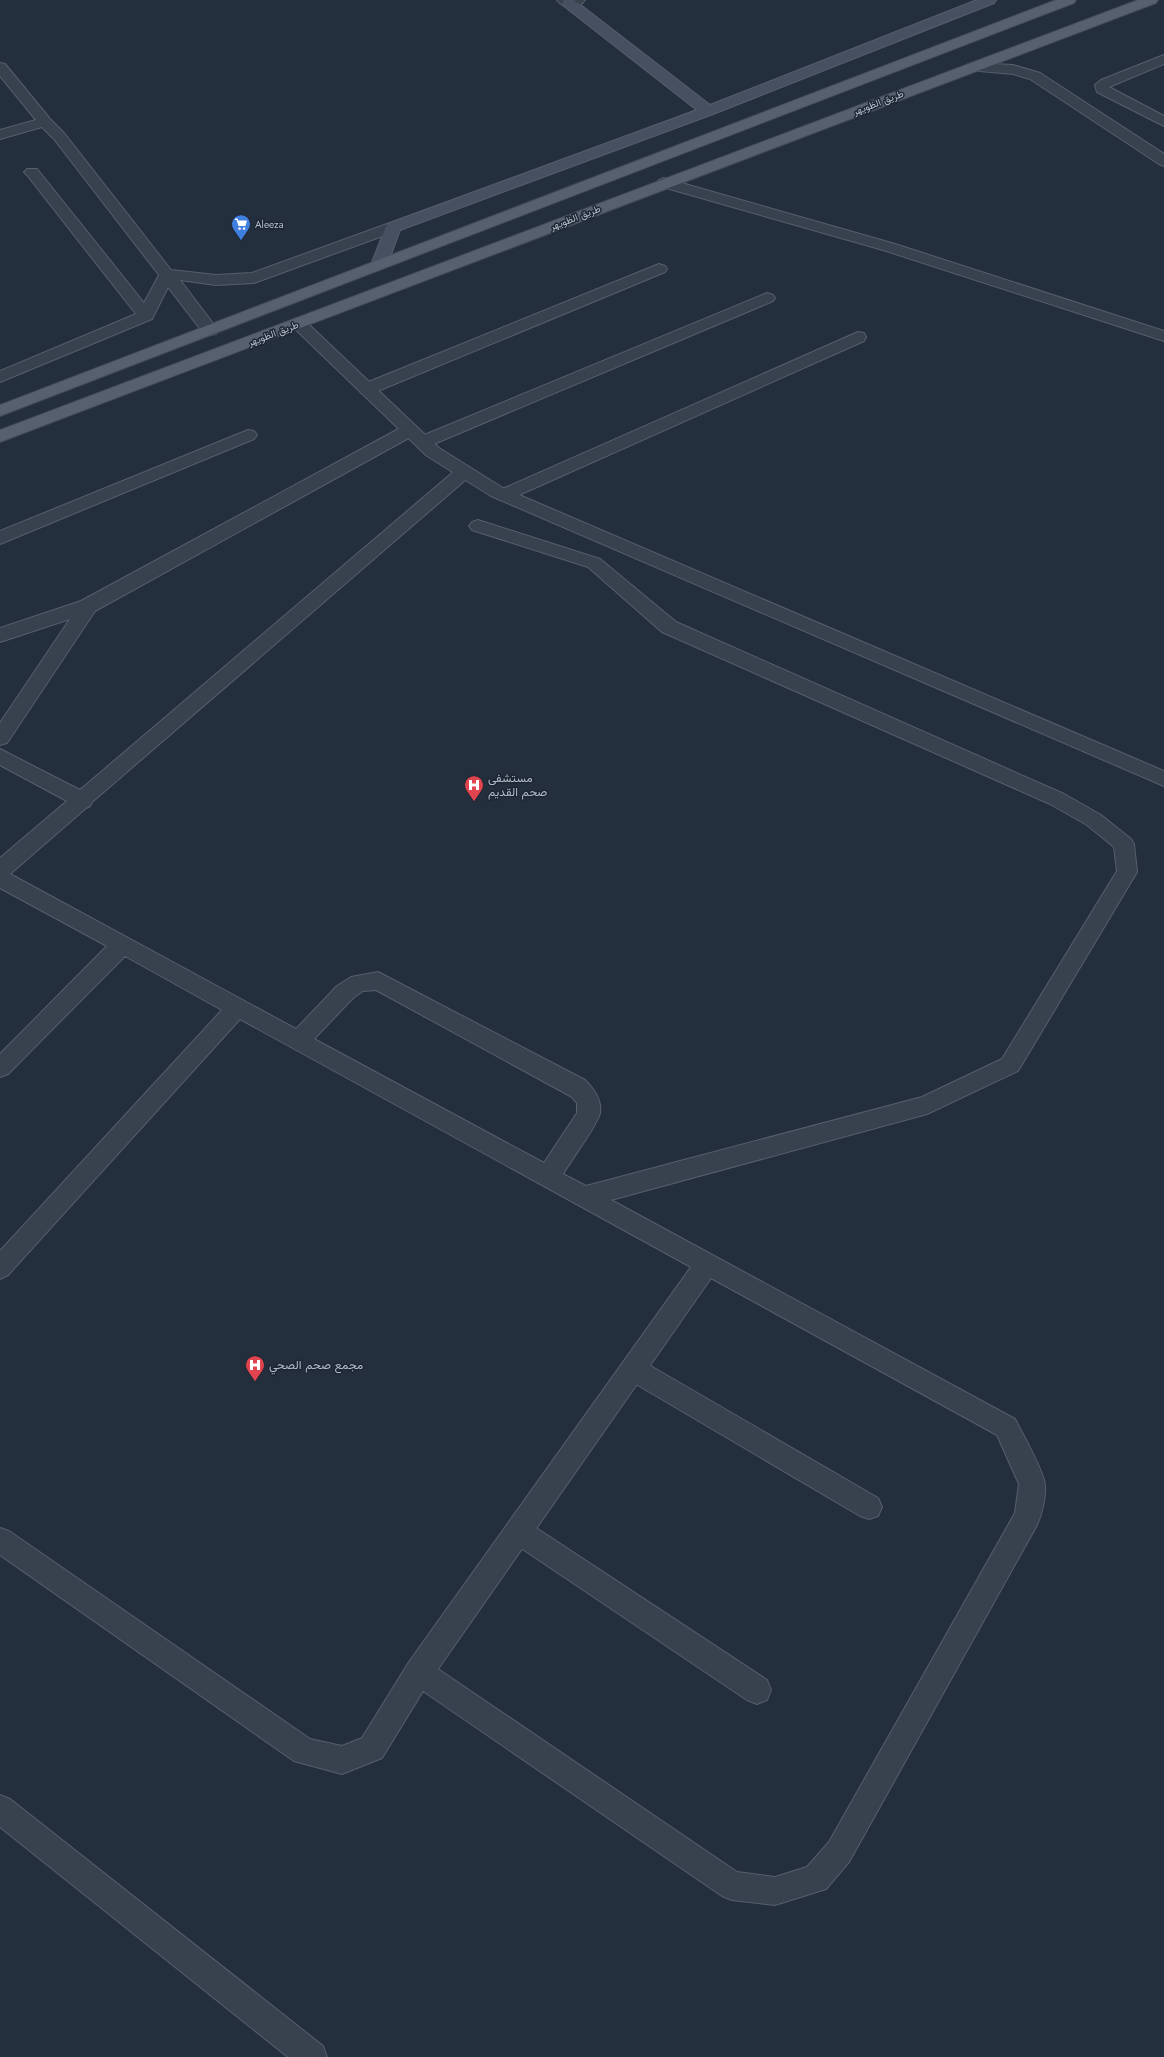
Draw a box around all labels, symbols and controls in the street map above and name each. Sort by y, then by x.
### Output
street label: طريق الظويهر [850,86,906,119]
street label: طريق الظويهر [547,201,603,234]
supermarket icon: Aleeza [230,213,252,241]
place label: Aleeza [255,217,284,232]
street label: طريق الظويهر [245,317,301,350]
place label: مستشفى صحم القديم [488,769,547,801]
hospital icon: مستشفى صحم القديم [463,774,485,802]
hospital icon: مجمع صحم الصحي [244,1354,266,1382]
place label: مجمع صحم الصحي [269,1356,363,1375]

